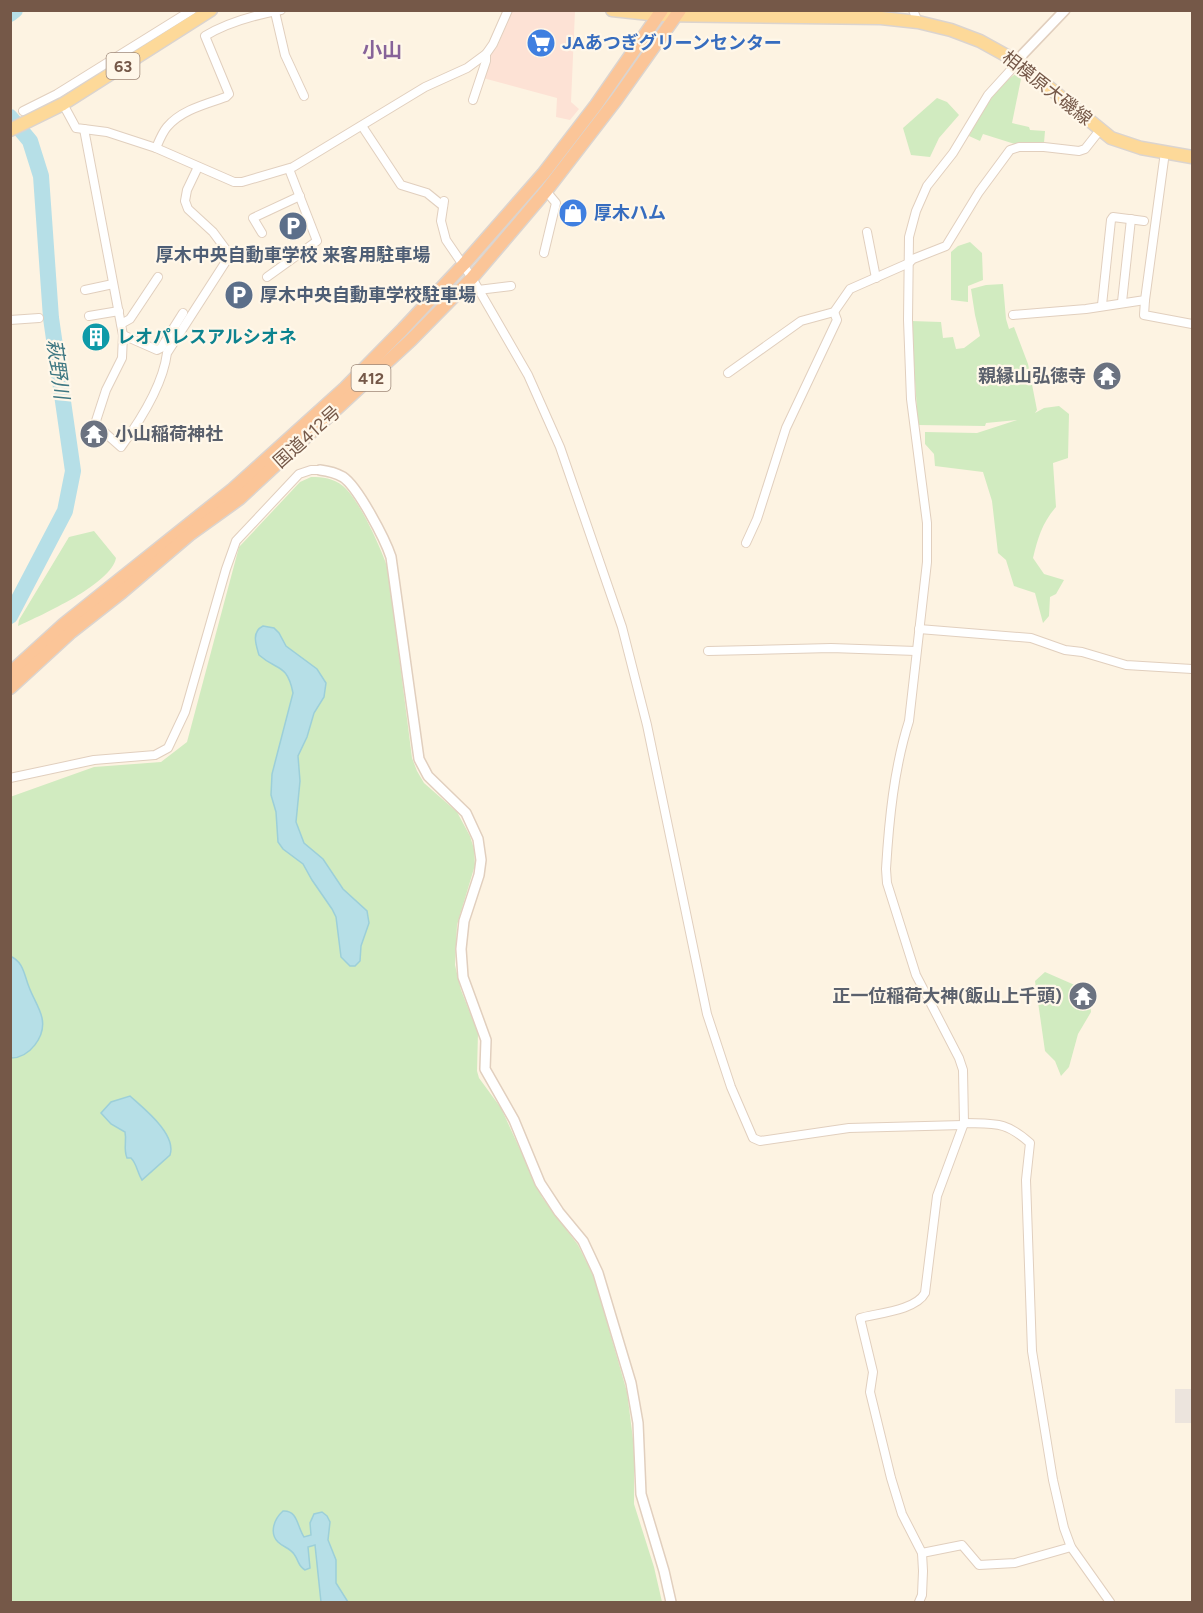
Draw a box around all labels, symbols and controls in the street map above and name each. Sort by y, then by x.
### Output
supermarket icon: JAあつぎグリーンセンター [525,27,557,59]
place label: JAあつぎグリーンセンター [562,32,782,54]
district label: 小山 [362,38,402,62]
street label: 相模原大磯線 [998,46,1096,130]
road number: 63 [106,53,140,79]
shop icon: 厚木ハム [557,197,589,229]
place label: 厚木ハム [594,202,666,224]
parking icon: 厚木中央自動車学校 来客用駐車場 [277,210,309,242]
place label: 厚木中央自動車学校 来客用駐車場 [156,244,430,266]
parking icon: 厚木中央自動車学校駐車場 [223,279,255,311]
place label: 厚木中央自動車学校駐車場 [260,284,476,306]
building icon: レオパレスアルシオネ [80,321,112,353]
place label: レオパレスアルシオネ [117,326,297,348]
water label: 萩野川 [42,338,74,402]
temple icon: 親縁山弘徳寺 [1091,360,1123,392]
road number: 412 [352,365,391,391]
place label: 親縁山弘徳寺 [978,365,1086,387]
street label: 国道412号 [269,401,345,473]
temple icon: 小山稲荷神社 [78,418,110,450]
place label: 小山稲荷神社 [115,423,223,445]
temple icon: 正一位稲荷大神(飯山上千頭) [1067,980,1099,1012]
place label: 正一位稲荷大神(飯山上千頭) [832,985,1062,1007]

